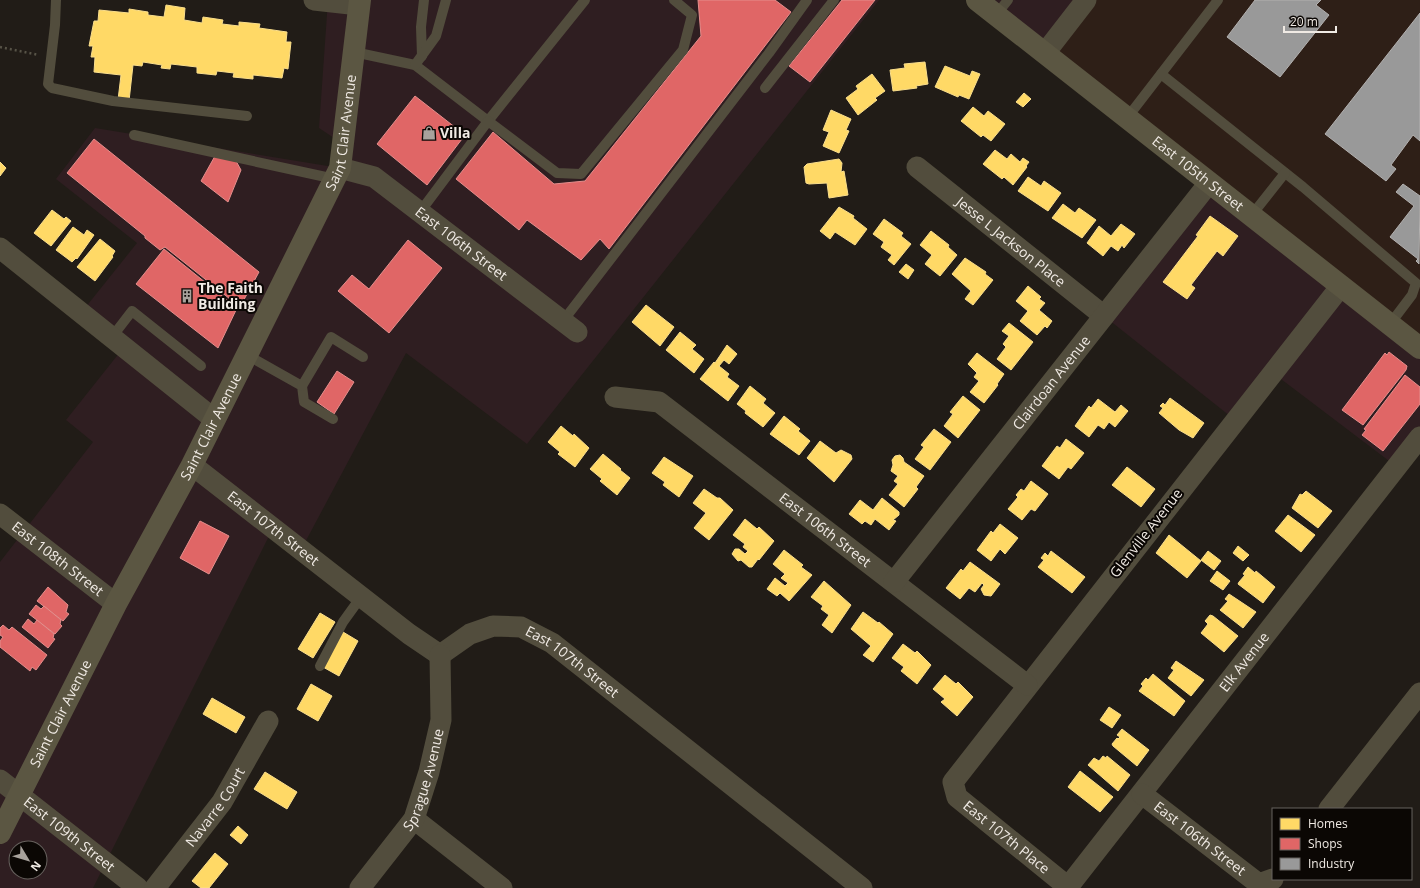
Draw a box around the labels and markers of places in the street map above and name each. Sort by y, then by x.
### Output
place label: Villa [440,123,470,142]
shop icon: Villa [421,125,437,141]
place label: The Faith Building [198,278,263,313]
building icon: The Faith Building [179,288,195,304]

